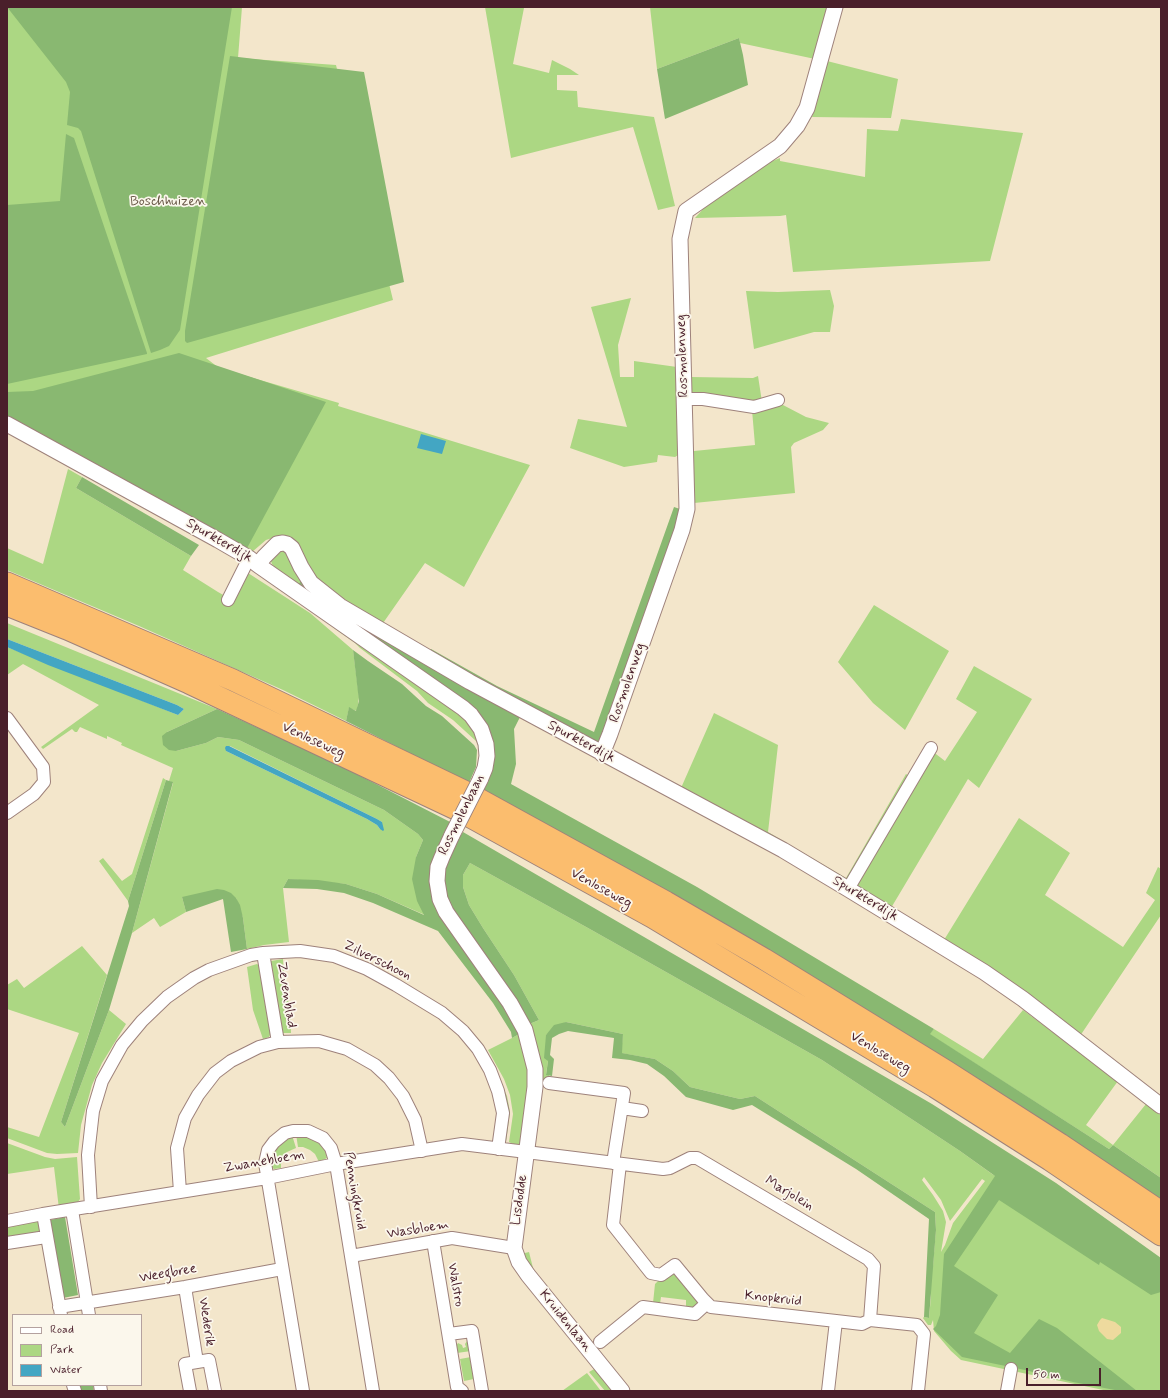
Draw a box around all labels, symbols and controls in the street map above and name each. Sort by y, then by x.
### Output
park label: Boschhuizen [130,194,206,210]
street label: Rosmolenweg [673,314,693,398]
street label: Spurkterdijk [183,515,255,567]
street label: Rosmolenweg [607,641,649,725]
street label: Spurkterdijk [544,717,618,767]
street label: Venloseweg [279,719,347,763]
street label: Rosmolenbaan [435,772,489,858]
street label: Venloseweg [567,865,635,913]
street label: Spurkterdijk [829,873,901,925]
street label: Zilverschoon [340,937,414,985]
street label: Zevenblad [272,961,300,1029]
street label: Venloseweg [847,1028,913,1078]
street label: Zwanebloem [222,1147,306,1177]
street label: Penningkruid [339,1151,369,1231]
street label: Marjolein [762,1173,816,1215]
street label: Lisdodde [508,1174,532,1226]
street label: Wasbloem [386,1217,450,1243]
street label: Weegbree [138,1261,198,1287]
street label: Walstro [443,1262,467,1308]
street label: Kruidenlaan [535,1287,595,1355]
street label: Knopkruid [744,1288,802,1310]
street label: Wederik [194,1296,218,1348]
legend [12,1314,142,1386]
text: Road [50,1322,74,1338]
text: Park [50,1342,74,1358]
scale bar [1028,1360,1103,1386]
text: Water [50,1362,82,1378]
text: 50 m [1033,1367,1060,1383]

